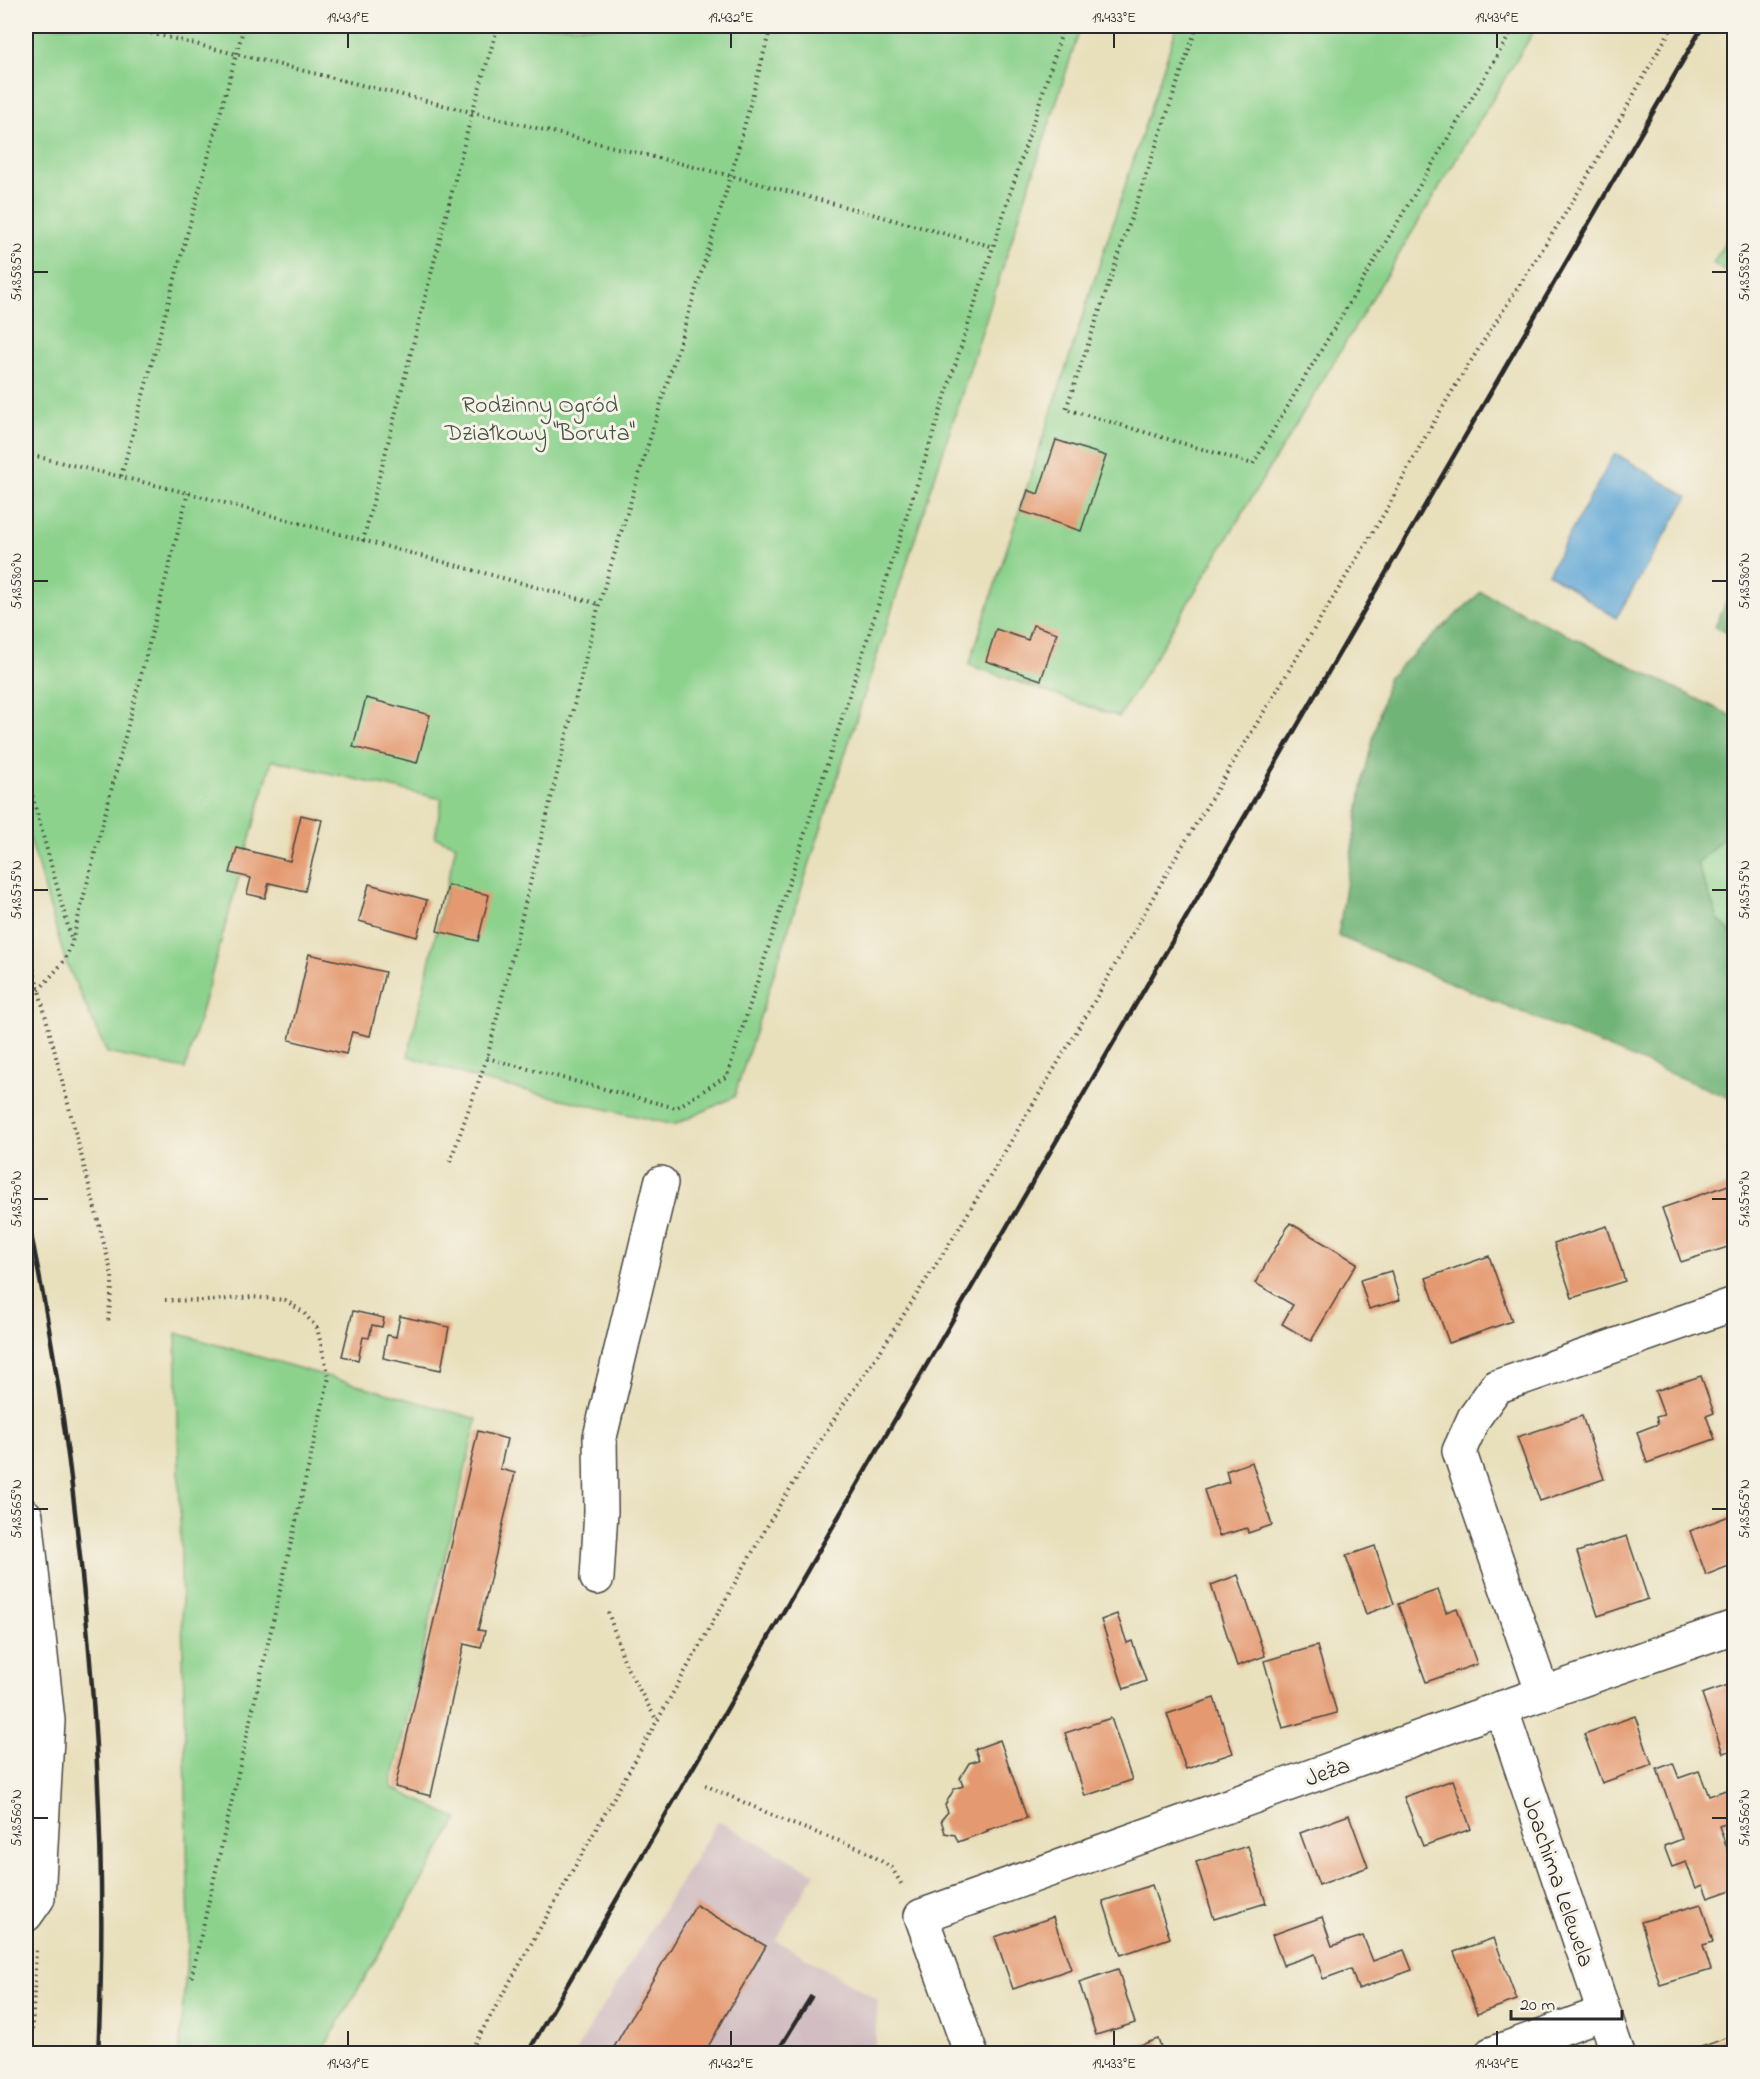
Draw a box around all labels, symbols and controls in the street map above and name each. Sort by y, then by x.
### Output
text: 19.431°E [327,7,369,29]
text: 19.432°E [708,7,754,29]
text: 19.433°E [1092,7,1136,29]
text: 19.434°E [1475,7,1519,29]
text: 51.8585°N [6,243,28,301]
text: 51.8585°N [1734,243,1756,301]
park label: Rodzinny Ogród Działkowy "Boruta" [444,389,635,453]
text: 51.8580°N [6,553,28,609]
text: 51.8580°N [1734,553,1756,609]
text: 51.8575°N [6,860,28,920]
text: 51.8575°N [1734,860,1756,920]
text: 51.8570°N [6,1170,28,1228]
text: 51.8570°N [1734,1170,1756,1228]
text: 51.8565°N [6,1479,28,1539]
text: 51.8565°N [1734,1479,1756,1539]
street label: Jeża [1300,1749,1355,1798]
text: 51.8560°N [6,1789,28,1847]
text: 51.8560°N [1734,1789,1756,1847]
street label: Joachima Lelewela [1511,1791,1602,1972]
scale bar [1511,1983,1622,2021]
text: 20 m [1520,1993,1555,2019]
text: 19.431°E [327,2053,369,2075]
text: 19.432°E [708,2053,754,2075]
text: 19.433°E [1092,2053,1136,2075]
text: 19.434°E [1475,2053,1519,2075]

